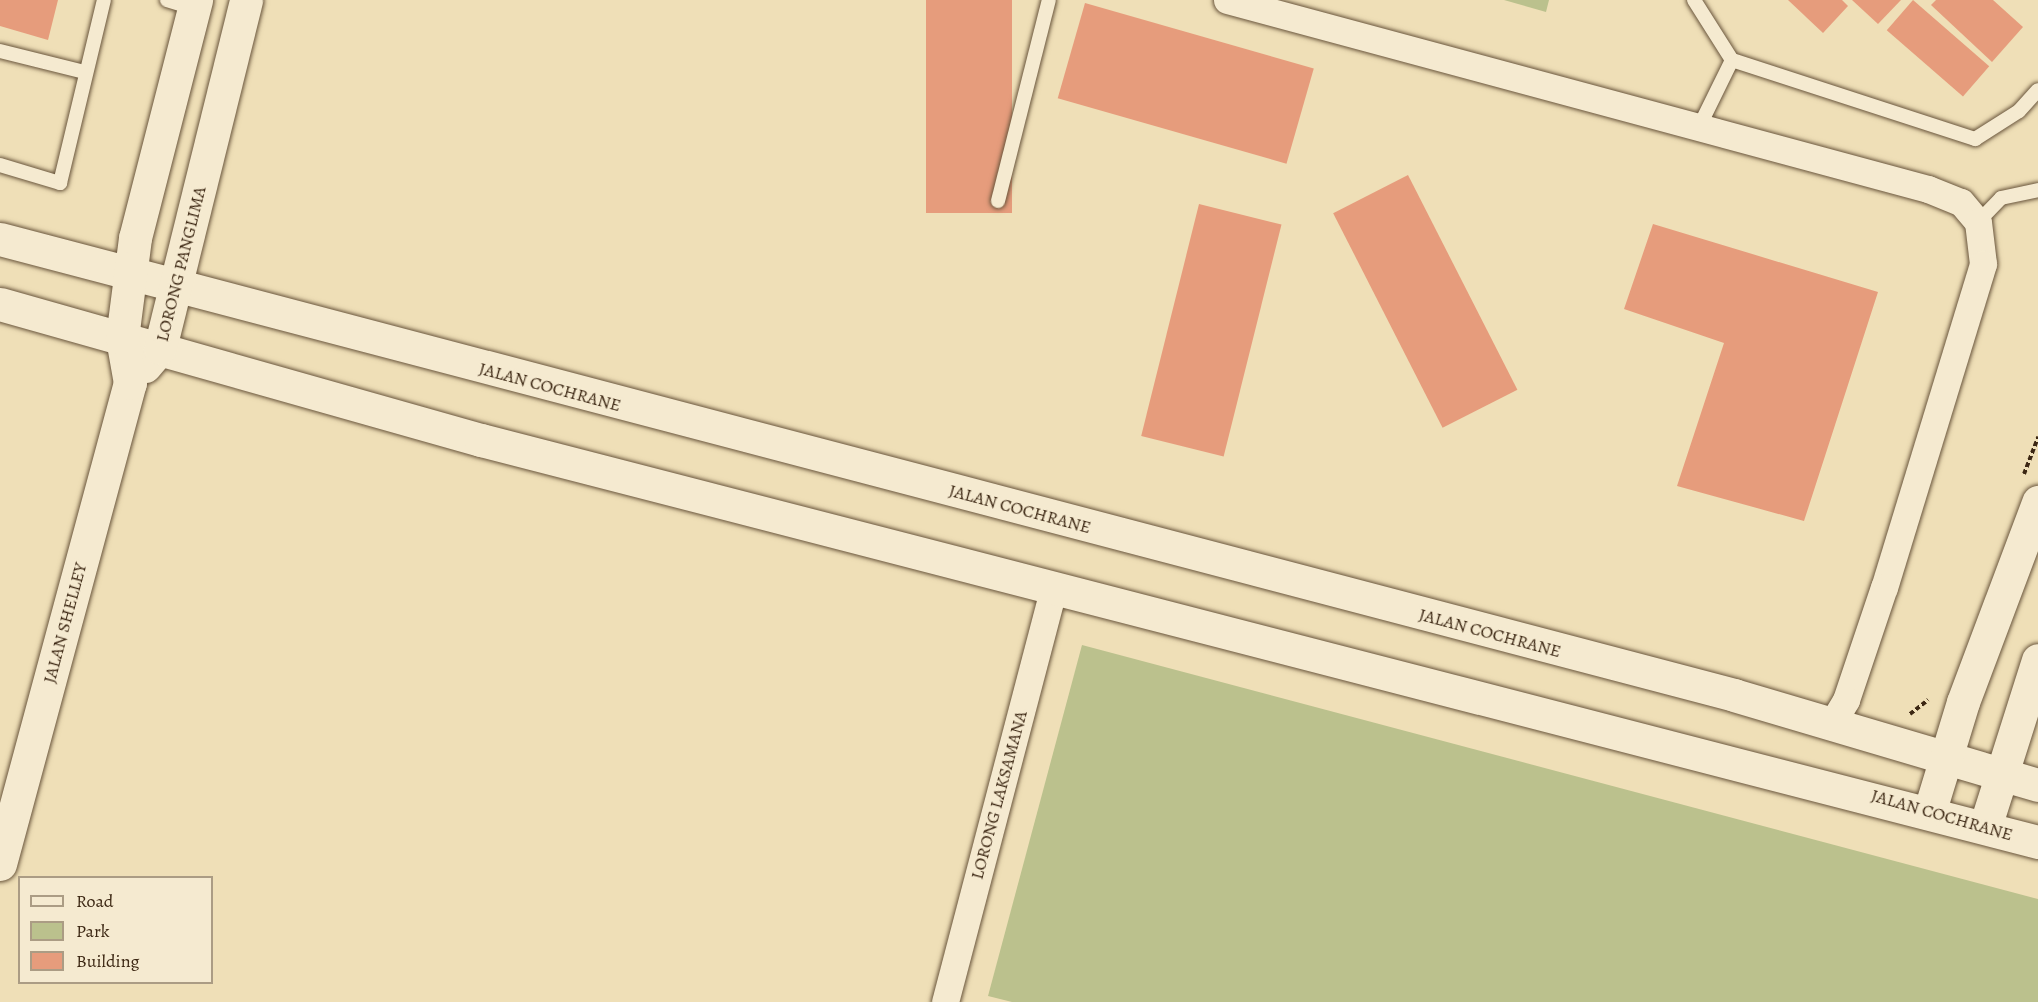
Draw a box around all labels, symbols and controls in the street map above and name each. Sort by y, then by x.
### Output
street label: LORONG PANGLIMA [151,184,211,344]
street label: JALAN COCHRANE [477,358,623,416]
street label: JALAN COCHRANE [947,480,1093,538]
street label: JALAN SHELLEY [39,560,91,686]
street label: JALAN COCHRANE [1417,604,1563,662]
street label: LORONG LAKSAMANA [966,708,1032,882]
street label: JALAN COCHRANE [1869,784,2015,846]
legend [18,876,213,984]
text: Road [76,889,113,913]
text: Park [76,919,110,943]
text: Building [76,949,140,973]

